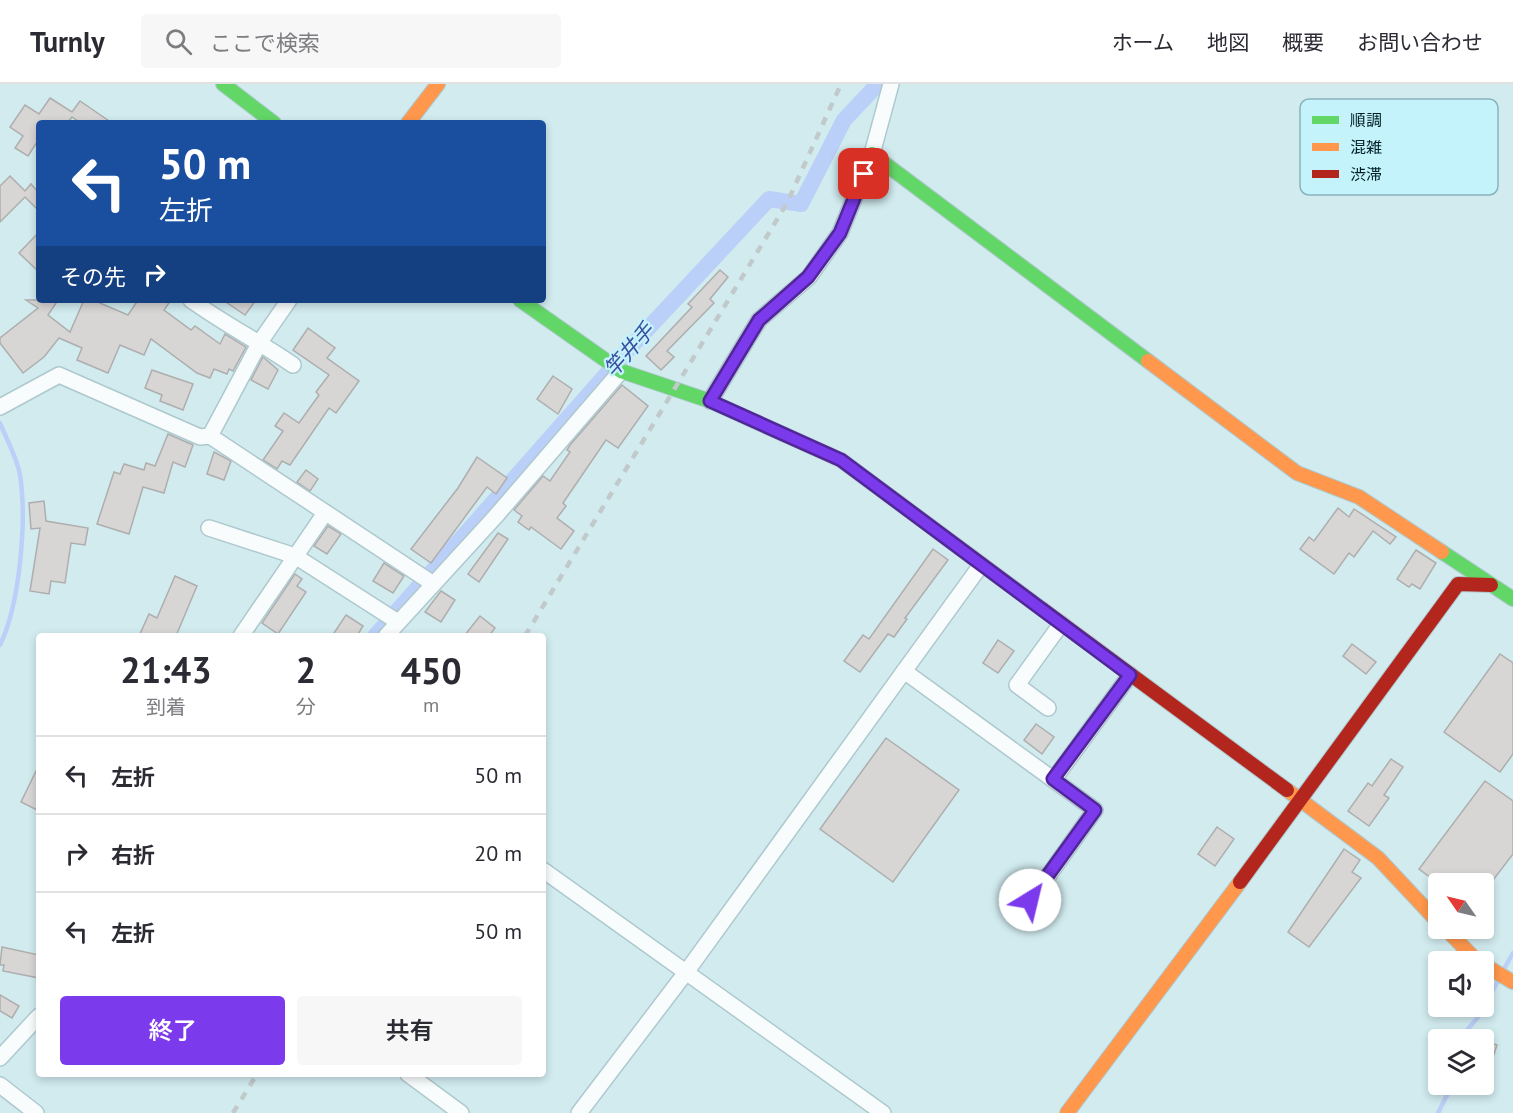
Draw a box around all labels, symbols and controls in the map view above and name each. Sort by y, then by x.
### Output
search box [141,14,561,68]
text: Turnly [30,23,105,60]
icon: search [162,25,195,58]
text: ここで検索 [210,29,320,57]
text: ホーム [1112,29,1174,56]
text: 地図 [1207,29,1249,56]
text: 概要 [1282,29,1324,56]
text: お問い合わせ [1357,29,1483,56]
legend [1300,99,1498,195]
text: 順調 [1350,110,1382,130]
text: 50 m [159,136,251,191]
text: 混雑 [1350,137,1382,157]
icon: left [60,144,138,222]
pin [838,148,889,199]
icon: arrive [847,157,880,190]
text: 渋滞 [1350,164,1382,184]
text: 左折 [159,193,213,227]
icon: right [138,258,171,291]
text: その先 [60,263,126,291]
water label: 竿井手 [598,316,661,382]
text: 21:43 [120,646,212,693]
text: 2 [296,646,316,693]
text: 450 [400,647,462,694]
text: m [423,692,439,718]
text: 到着 [146,694,186,720]
text: 分 [296,694,316,720]
icon: left [60,759,93,792]
text: 50 m [474,761,522,789]
text: 左折 [111,763,155,791]
icon: right [60,837,93,870]
text: 20 m [474,839,522,867]
text: 右折 [111,841,155,869]
position arrow [998,868,1062,932]
north arrow [1428,873,1494,939]
map controls [1428,873,1494,1095]
icon: left [60,915,93,948]
text: 50 m [474,917,522,945]
text: 左折 [111,919,155,947]
button: sound [1428,951,1494,1017]
button: 終了 [60,996,285,1065]
button: 共有 [297,996,522,1065]
button: layers [1428,1029,1494,1095]

